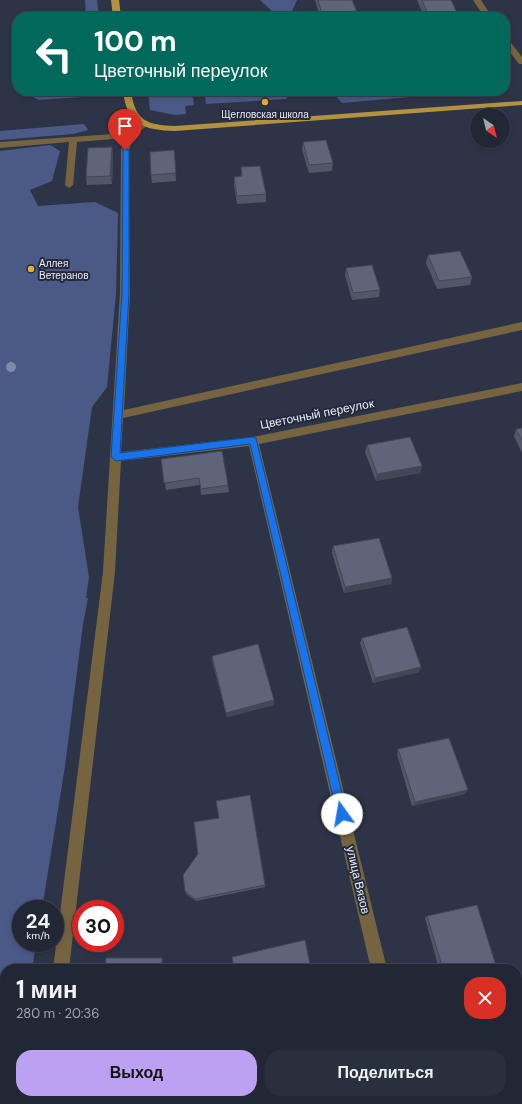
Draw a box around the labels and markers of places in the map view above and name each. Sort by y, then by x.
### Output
marker: Щегловская школа [260,97,270,107]
place label: Щегловская школа [221,108,309,121]
pin [108,109,142,150]
place label: Аллея Ветеранов [39,257,88,282]
marker: Аллея Ветеранов [26,264,36,274]

